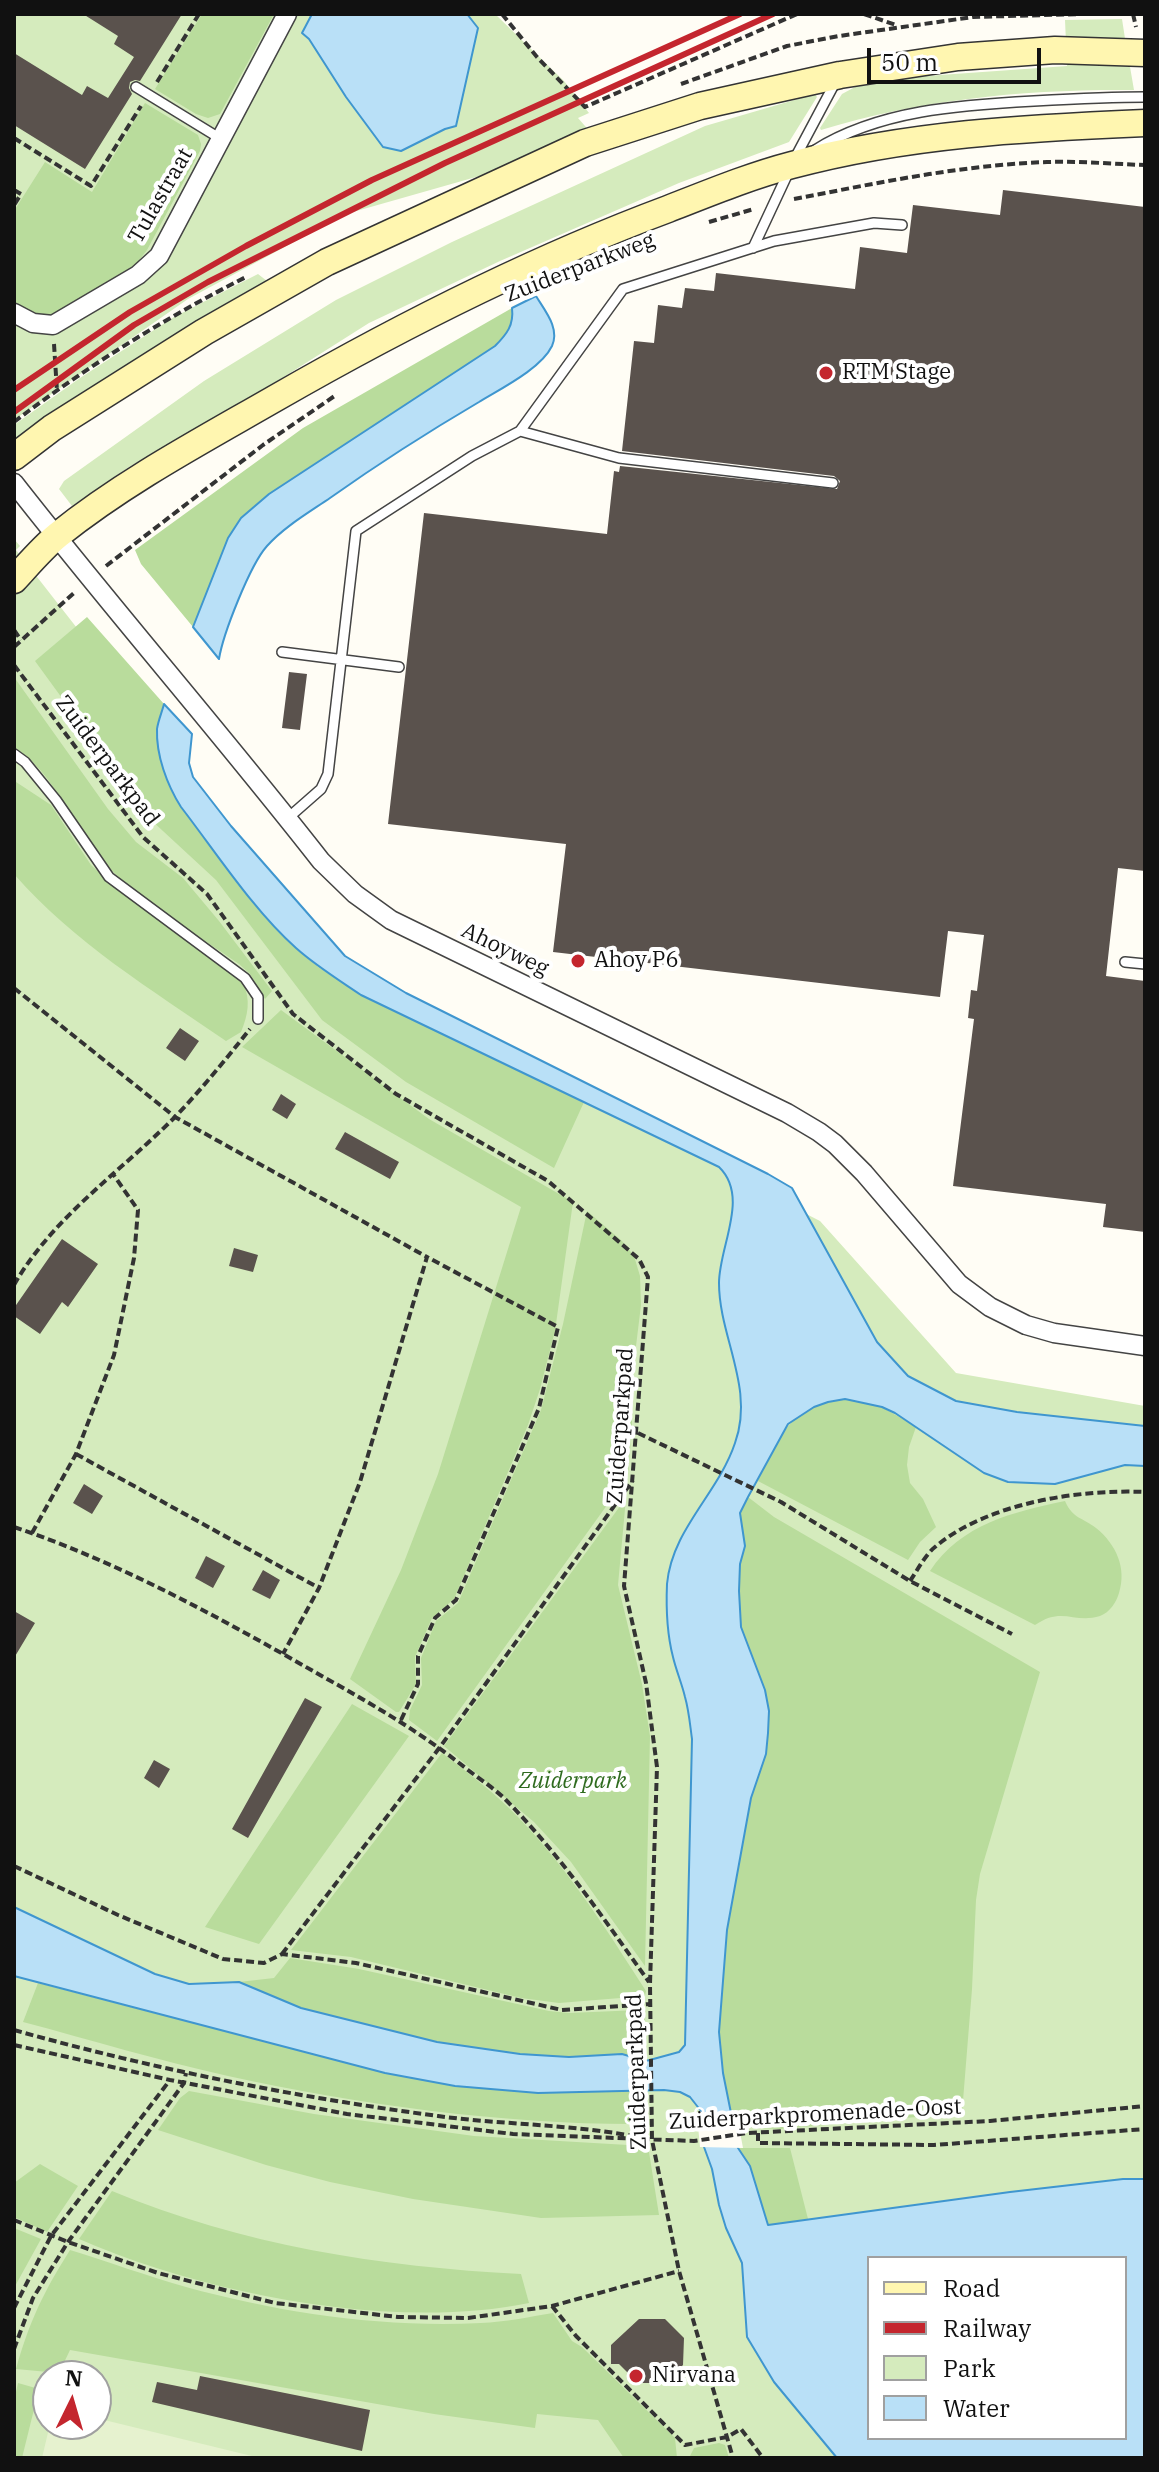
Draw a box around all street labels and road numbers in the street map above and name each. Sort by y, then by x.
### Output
street label: Tulastraat [123,144,199,248]
street label: Zuiderparkweg [501,227,659,309]
street label: Zuiderparkpad [49,690,165,832]
street label: Ahoyweg [457,918,553,982]
street label: Zuiderparkpad [602,1347,640,1505]
street label: Zuiderparkpad [621,1993,653,2151]
street label: Zuiderparkpromenade-Oost [668,2094,962,2136]

